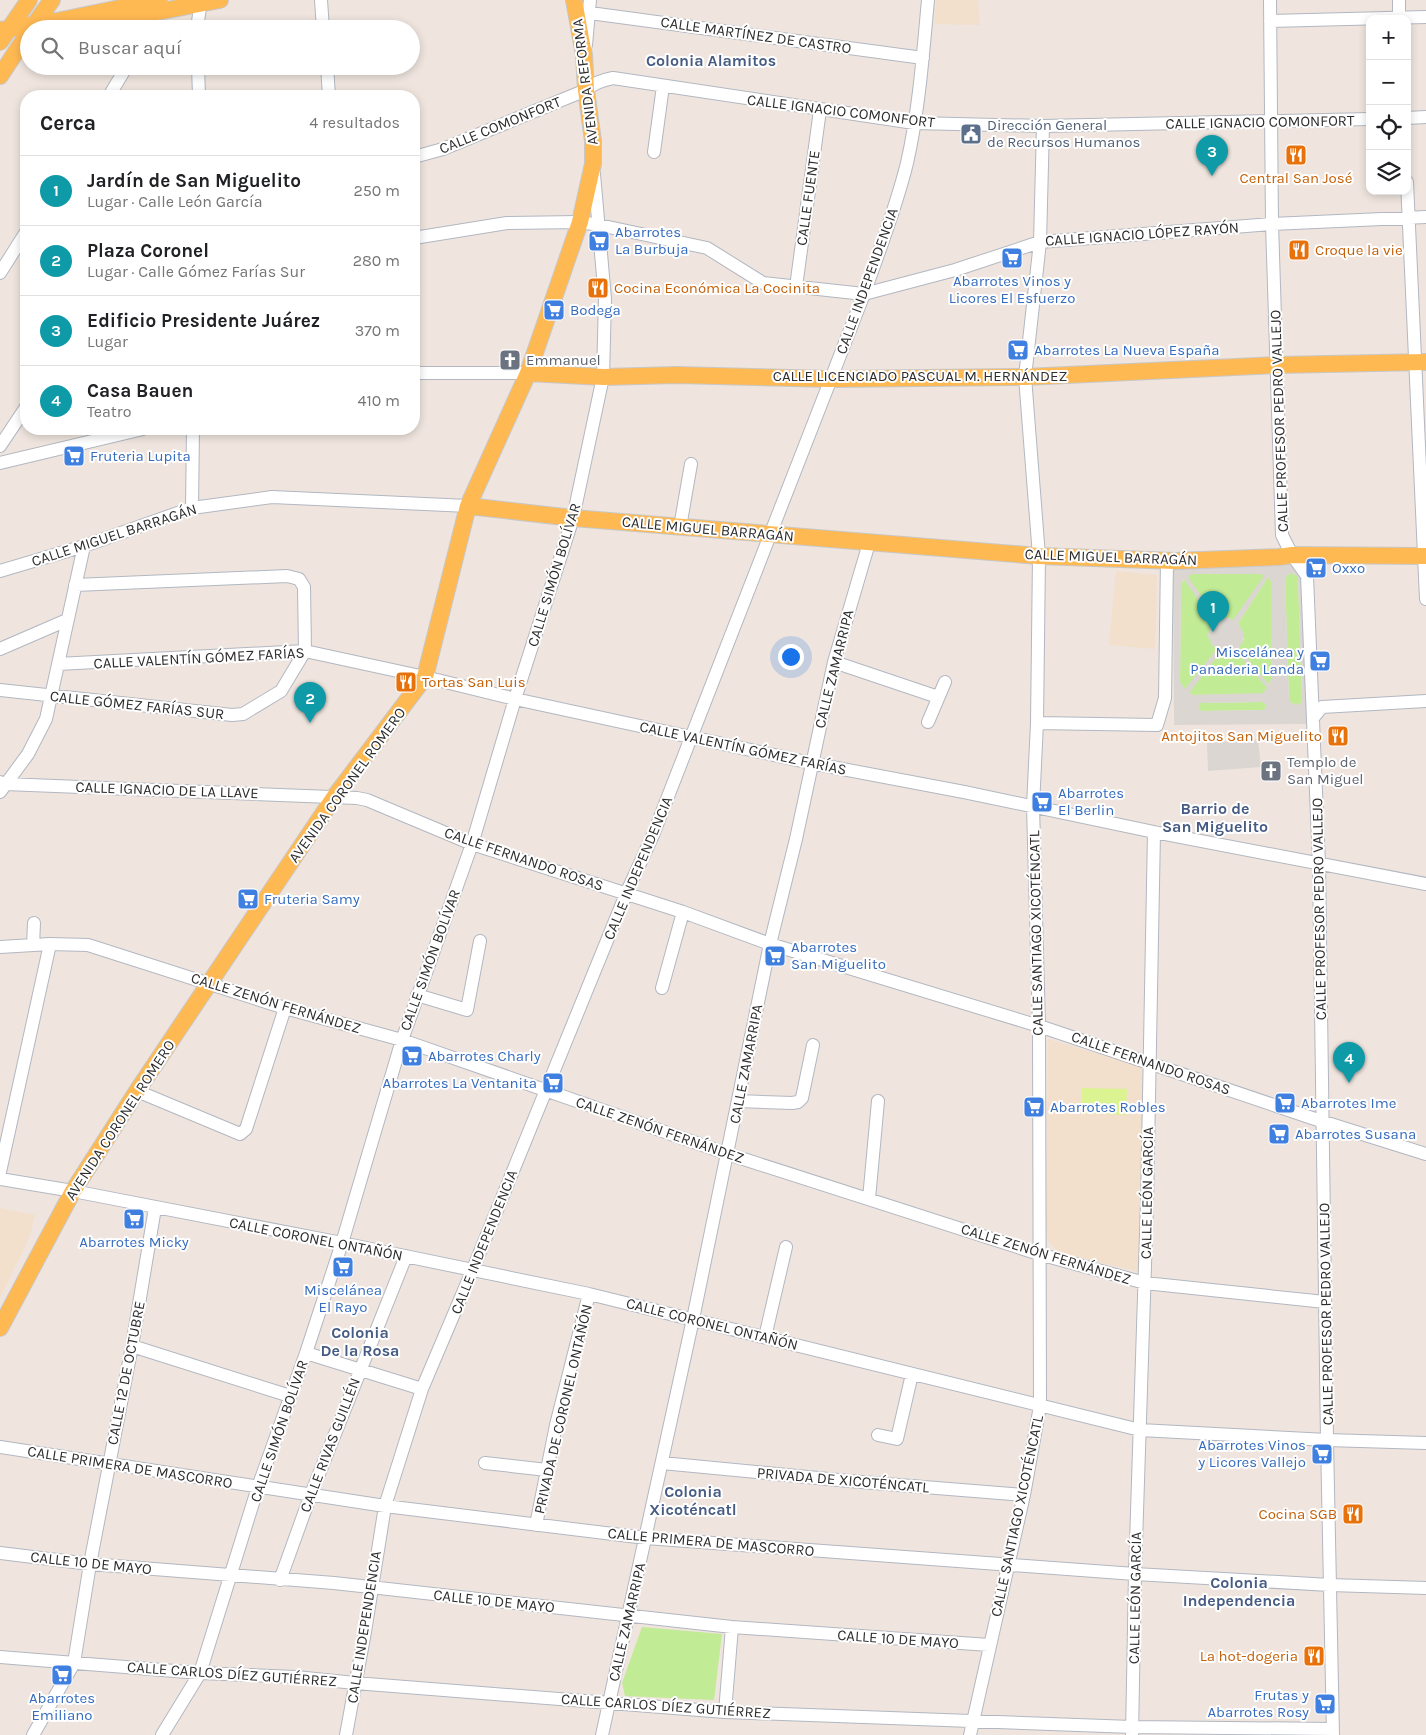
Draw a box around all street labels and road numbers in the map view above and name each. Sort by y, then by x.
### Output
street label: CALLE MARTÍNEZ DE CASTRO [660,13,852,57]
street label: AVENIDA REFORMA [568,17,602,146]
street label: CALLE IGNACIO COMONFORT [746,91,936,132]
street label: CALLE COMONFORT [437,92,564,158]
street label: CALLE IGNACIO COMONFORT [1165,111,1355,133]
street label: CALLE FUENTE [792,149,824,247]
street label: CALLE INDEPENDENCIA [832,205,902,357]
street label: CALLE IGNACIO LÓPEZ RAYÓN [1044,218,1240,250]
street label: CALLE PROFESOR PEDRO VALLEJO [1266,309,1292,533]
street label: CALLE LICENCIADO PASCUAL M. HERNÁNDEZ [773,367,1067,385]
street label: CALLE MIGUEL BARRAGÁN [29,500,199,570]
street label: CALLE SIMÓN BOLÍVAR [524,501,584,649]
street label: CALLE MIGUEL BARRAGÁN [621,513,795,545]
street label: CALLE MIGUEL BARRAGÁN [1024,545,1198,569]
street label: CALLE ZAMARRIPA [811,607,858,730]
street label: CALLE VALENTÍN GÓMEZ FARÍAS [93,643,305,673]
street label: CALLE GÓMEZ FARÍAS SUR [49,687,225,723]
street label: AVENIDA CORONEL ROMERO [285,704,409,866]
street label: CALLE VALENTÍN GÓMEZ FARÍAS [638,717,848,779]
street label: CALLE IGNACIO DE LA LLAVE [75,778,259,802]
street label: CALLE INDEPENDENCIA [600,793,677,942]
street label: CALLE PROFESOR PEDRO VALLEJO [1308,798,1330,1020]
street label: CALLE FERNANDO ROSAS [442,823,606,895]
street label: CALLE SANTIAGO XICOTÉNCATL [1025,830,1047,1036]
street label: CALLE SIMÓN BOLÍVAR [396,887,464,1033]
street label: CALLE ZENÓN FERNÁNDEZ [189,969,363,1037]
street label: CALLE ZAMARRIPA [726,1002,767,1125]
street label: CALLE FERNANDO ROSAS [1069,1027,1233,1099]
street label: AVENIDA CORONEL ROMERO [61,1036,179,1204]
street label: CALLE ZENÓN FERNÁNDEZ [574,1093,747,1167]
street label: CALLE LEÓN GARCÍA [1137,1126,1157,1259]
street label: CALLE INDEPENDENCIA [447,1167,521,1317]
street label: CALLE PROFESOR PEDRO VALLEJO [1315,1203,1337,1425]
street label: CALLE CORONEL ONTAÑÓN [228,1213,404,1265]
street label: CALLE ZENÓN FERNÁNDEZ [959,1220,1133,1288]
street label: CALLE CORONEL ONTAÑÓN [624,1294,800,1354]
street label: CALLE 12 DE OCTUBRE [103,1300,149,1446]
street label: PRIVADA DE CORONEL ONTAÑÓN [530,1302,596,1516]
street label: CALLE SIMÓN BOLÍVAR [246,1357,312,1505]
street label: CALLE RIVAS GUILLÉN [296,1375,364,1515]
street label: CALLE SANTIAGO XICOTÉNCATL [987,1414,1047,1618]
street label: CALLE PRIMERA DE MASCORRO [26,1442,234,1492]
street label: PRIVADA DE XICOTÉNCATL [756,1464,930,1496]
street label: CALLE PRIMERA DE MASCORRO [607,1524,815,1560]
street label: CALLE LEÓN GARCÍA [1125,1531,1145,1664]
street label: CALLE 10 DE MAYO [30,1548,152,1578]
street label: CALLE INDEPENDENCIA [343,1549,385,1705]
street label: CALLE ZAMARRIPA [605,1560,650,1683]
street label: CALLE 10 DE MAYO [433,1586,555,1616]
street label: CALLE 10 DE MAYO [837,1626,959,1652]
street label: CALLE CARLOS DÍEZ GUTIÉRREZ [126,1658,338,1690]
street label: CALLE CARLOS DÍEZ GUTIÉRREZ [560,1690,772,1722]

